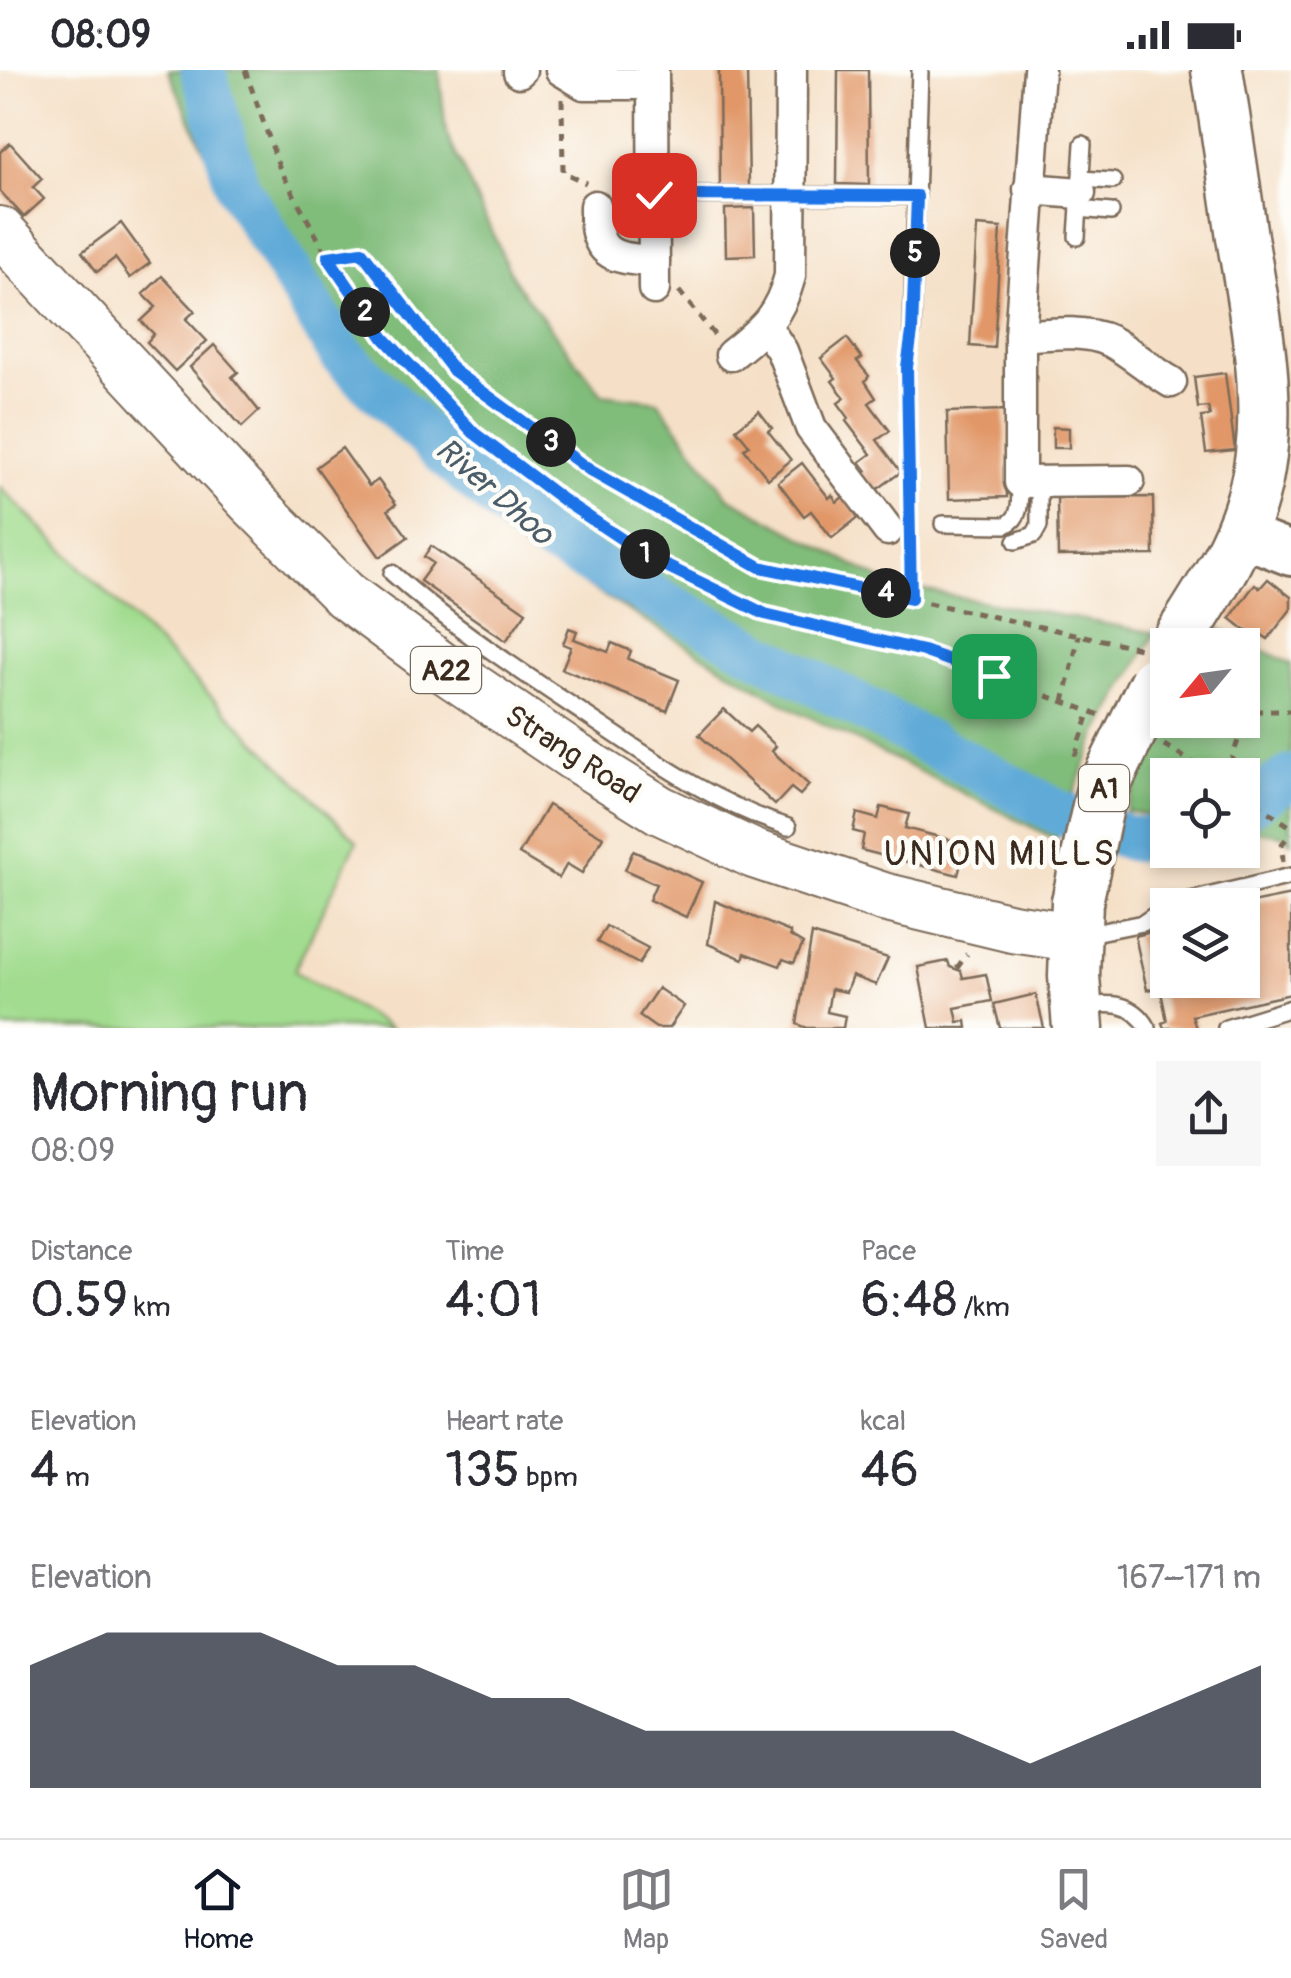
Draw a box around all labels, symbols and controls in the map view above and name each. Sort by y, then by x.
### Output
text: 08:09 [50,11,151,59]
pin [612,153,697,238]
icon: check [627,168,682,223]
pin: 5 [890,228,940,278]
text: 5 [907,235,923,270]
pin: 2 [340,287,390,337]
text: 2 [357,294,373,329]
pin: 3 [526,417,576,467]
text: 3 [543,424,559,459]
water label: River Dhoo [427,430,564,556]
pin: 1 [620,529,670,579]
text: 1 [640,536,650,571]
pin: 4 [861,568,911,618]
text: 4 [878,575,894,610]
north arrow [1150,628,1260,738]
map controls [1150,628,1260,998]
pin [952,634,1037,719]
road number: A22 [411,647,481,693]
icon: arrive [967,649,1022,704]
street label: Strang Road [498,697,647,812]
button: locate [1150,758,1260,868]
road number: A1 [1079,765,1129,811]
district label: UNION MILLS [884,832,1116,876]
button: layers [1150,888,1260,998]
text: Morning run [30,1059,308,1128]
button: share [1156,1061,1261,1166]
text: 08:09 [30,1131,115,1171]
text: Distance [30,1234,132,1269]
text: Time [445,1234,504,1269]
text: Pace [861,1234,916,1269]
text: 0.59 [30,1269,128,1332]
text: 4:01 [445,1269,541,1332]
text: 6:48 [861,1269,957,1332]
text: km [128,1290,171,1325]
text: /km [957,1290,1010,1325]
text: Elevation [30,1404,137,1439]
text: Heart rate [445,1404,563,1439]
text: kcal [861,1404,906,1439]
text: 4 [30,1439,59,1502]
text: 135 [445,1439,520,1502]
text: 46 [861,1439,919,1502]
text: m [59,1460,90,1495]
text: bpm [520,1460,578,1495]
text: Elevation [30,1558,152,1598]
text: 167–171 m [1117,1558,1261,1598]
tab: Home [183,1862,253,1957]
tab: Map [619,1862,674,1957]
tab: Saved [1039,1862,1108,1957]

